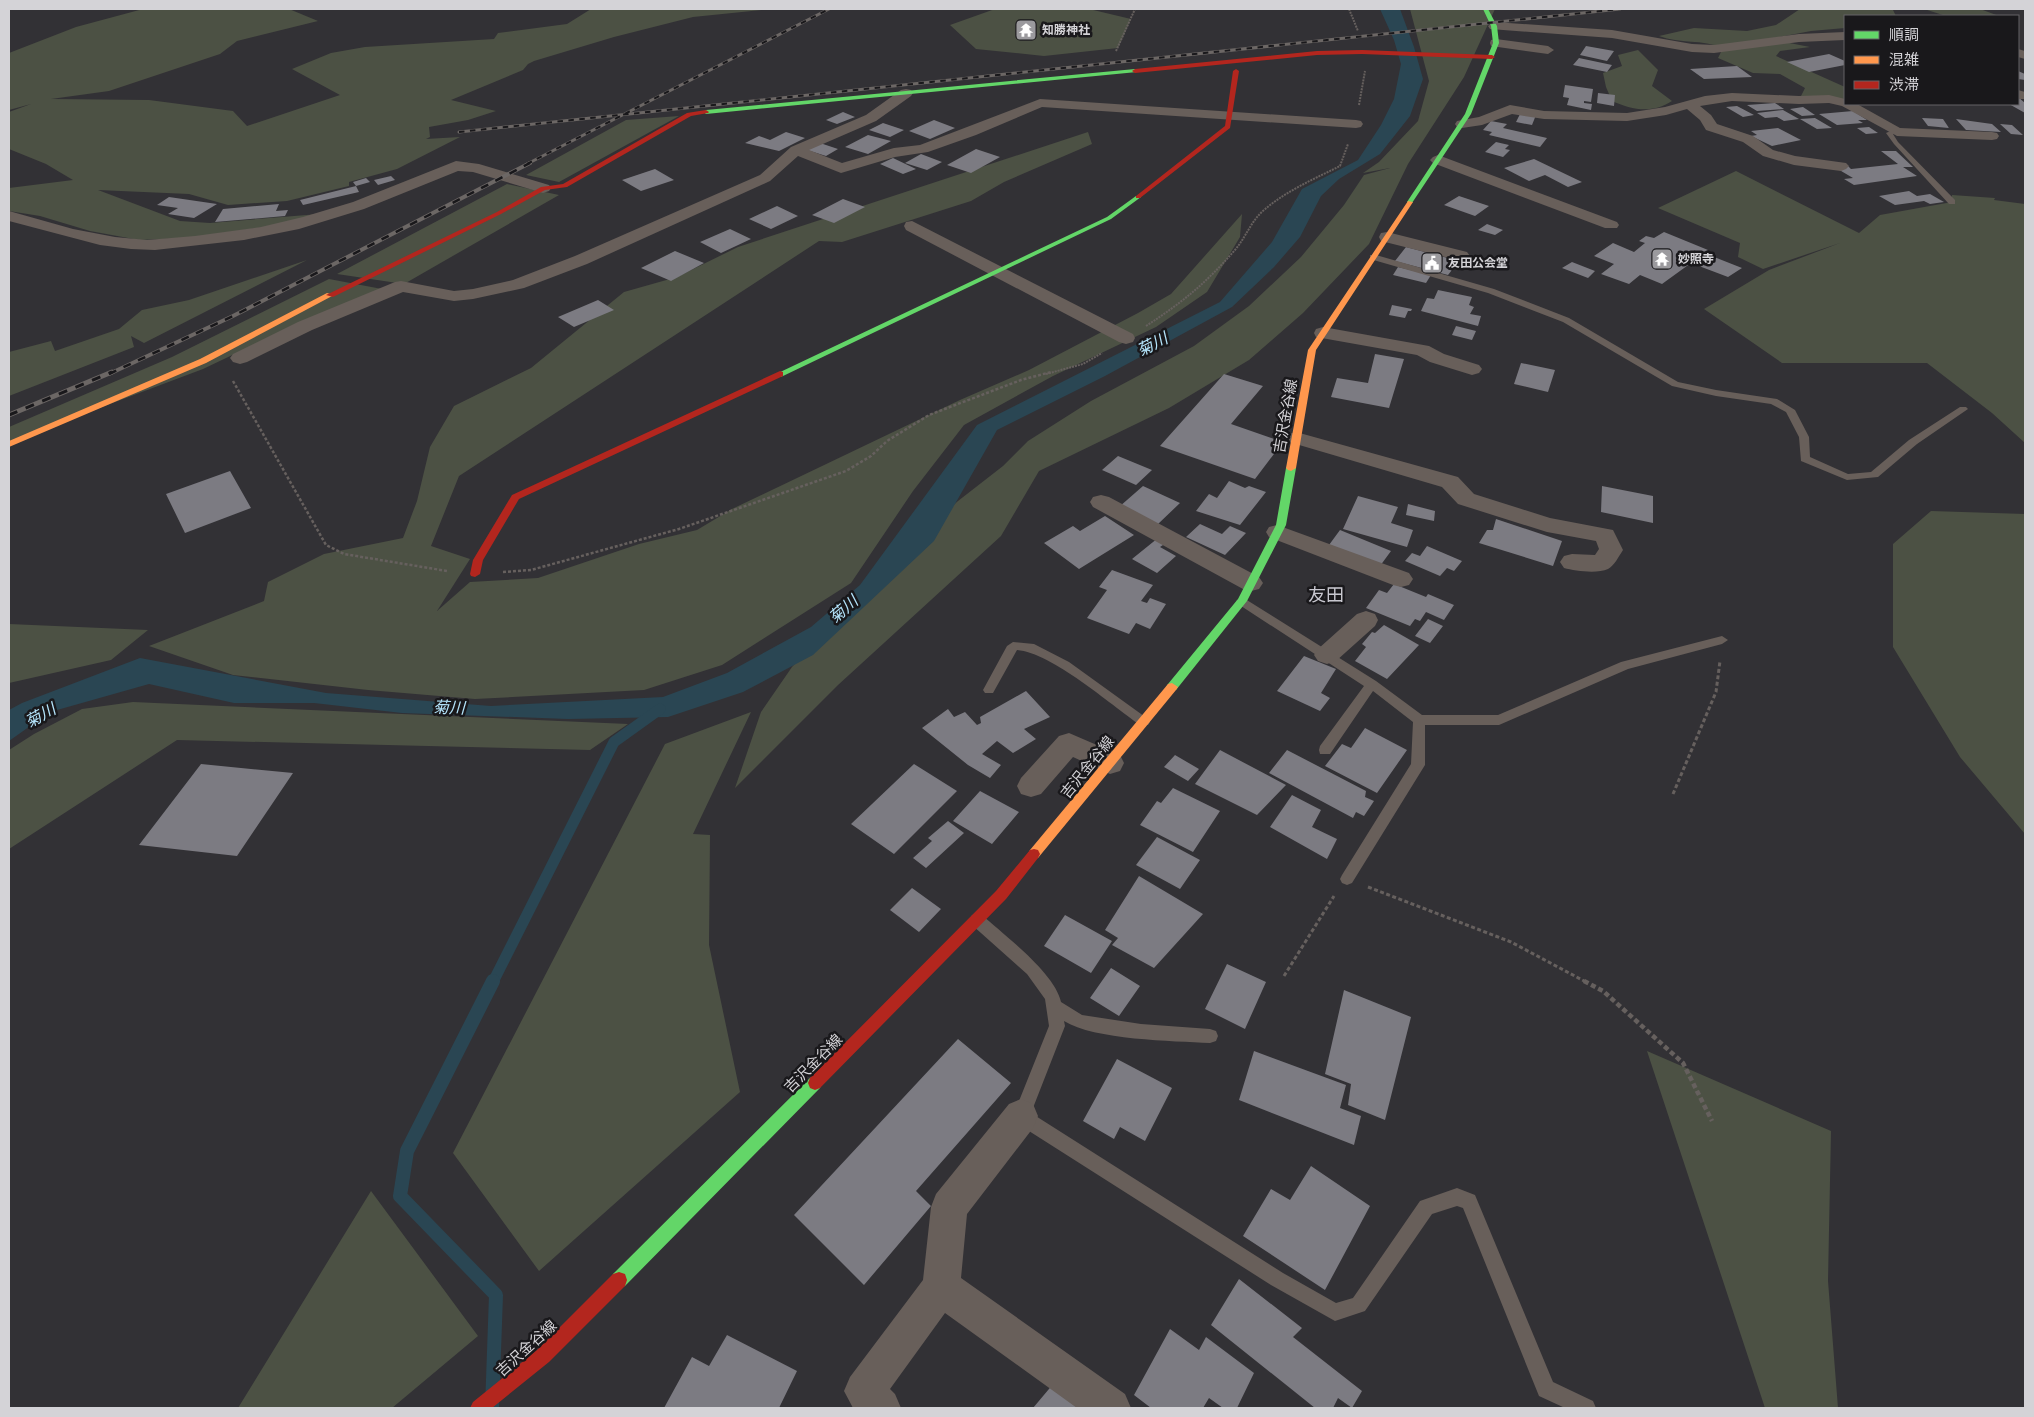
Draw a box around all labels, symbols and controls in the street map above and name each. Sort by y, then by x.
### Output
legend [1844,15,2019,105]
temple icon: 知勝神社 [1014,18,1038,42]
place label: 知勝神社 [1042,23,1090,37]
text: 順調 [1889,26,1919,43]
text: 混雑 [1889,51,1919,68]
text: 渋滞 [1889,76,1919,93]
temple icon: 妙照寺 [1650,247,1674,271]
public building icon: 友田公会堂 [1420,251,1444,275]
place label: 妙照寺 [1678,252,1714,266]
place label: 友田公会堂 [1448,256,1508,270]
water label: 菊川 [1134,328,1172,359]
street label: 吉沢金谷線 [1270,378,1300,454]
district label: 友田 [1308,584,1344,605]
water label: 菊川 [825,590,862,626]
water label: 菊川 [433,697,467,717]
water label: 菊川 [22,698,60,731]
street label: 吉沢金谷線 [1057,733,1117,801]
street label: 吉沢金谷線 [780,1030,846,1096]
street label: 吉沢金谷線 [492,1317,560,1379]

